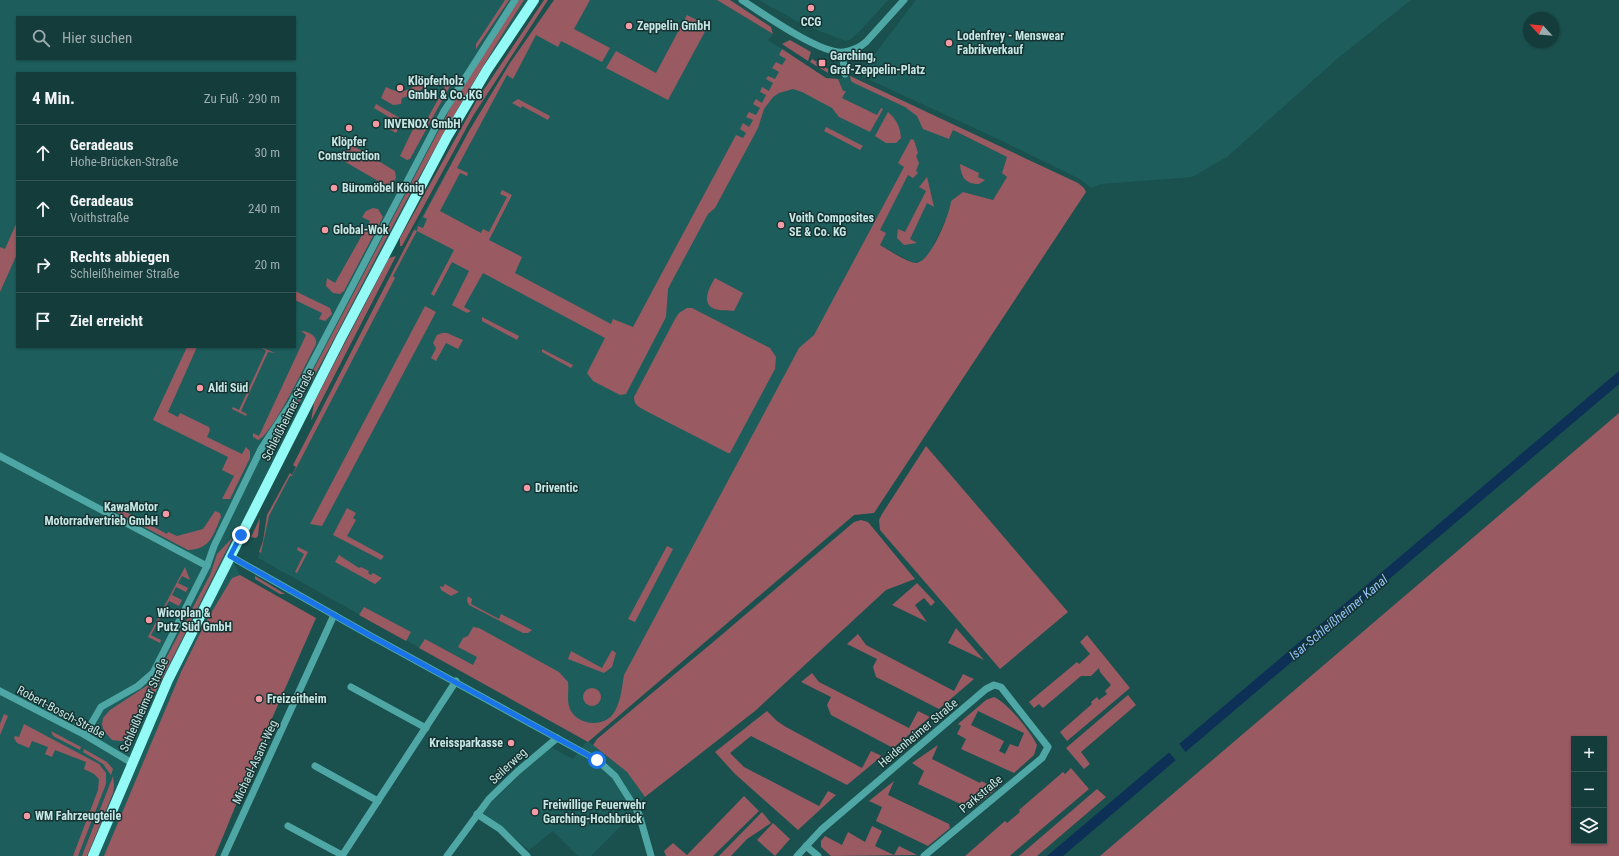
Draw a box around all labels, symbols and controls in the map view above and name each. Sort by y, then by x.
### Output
marker: CCG [806,3,816,13]
north arrow [1523,12,1559,48]
place label: CCG [801,15,821,29]
search box [16,16,296,60]
place label: Zeppelin GmbH [637,19,711,33]
marker: Zeppelin GmbH [624,21,634,31]
icon: search [30,27,52,49]
text: Hier suchen [62,29,132,47]
place label: Lodenfrey - Menswear Fabrikverkauf [957,29,1064,57]
marker: Lodenfrey - Menswear Fabrikverkauf [944,38,954,48]
place label: Garching, Graf-Zeppelin-Platz [830,49,925,77]
marker: Garching, Graf-Zeppelin-Platz [817,58,827,68]
place label: Klöpferholz GmbH & Co. KG [408,74,482,102]
marker: Klöpferholz GmbH & Co. KG [395,83,405,93]
text: 4 Min. [32,88,75,108]
text: Zu Fuß · 290 m [204,91,280,106]
place label: INVENOX GmbH [384,117,461,131]
marker: INVENOX GmbH [371,119,381,129]
marker: Klöpfer Construction [344,123,354,133]
place label: Klöpfer Construction [318,135,380,163]
text: Geradeaus [70,136,134,154]
icon: ahead [32,142,54,164]
text: 30 m [254,145,280,160]
text: Hohe-Brücken-Straße [70,154,178,169]
place label: Büromöbel König [342,181,424,195]
marker: Büromöbel König [329,183,339,193]
text: Geradeaus [70,192,134,210]
icon: ahead [32,198,54,220]
text: 240 m [248,201,280,216]
text: Voithstraße [70,210,129,225]
place label: Voith Composites SE & Co. KG [789,211,875,239]
marker: Voith Composites SE & Co. KG [776,220,786,230]
place label: Global-Wok [333,223,389,237]
marker: Global-Wok [320,225,330,235]
text: Rechts abbiegen [70,248,170,266]
icon: right [32,254,54,276]
text: 20 m [254,257,280,272]
text: Schleißheimer Straße [70,266,179,281]
icon: arrive [32,310,54,332]
text: Ziel erreicht [70,312,143,330]
street label: Schleißheimer Straße [259,366,317,463]
place label: Aldi Süd [208,381,248,395]
marker: Aldi Süd [195,383,205,393]
place label: Driventic [535,481,578,495]
marker: Driventic [522,483,532,493]
place label: KawaMotor Motorradvertrieb GmbH [44,500,158,528]
marker: KawaMotor Motorradvertrieb GmbH [161,509,171,519]
route end [232,526,250,544]
water label: Isar-Schleißheimer Kanal [1286,571,1391,663]
place label: Wicoplan & Putz Süd GmbH [157,606,232,634]
marker: Wicoplan & Putz Süd GmbH [144,615,154,625]
street label: Schleißheimer Straße [117,656,171,754]
street label: Robert-Bosch-Straße [15,683,108,741]
place label: Freizeitheim [267,692,327,706]
marker: Freizeitheim [254,694,264,704]
street label: Heidenheimer Straße [875,695,961,770]
street label: Michael-Asam-Weg [229,718,281,806]
place label: Kreissparkasse [429,736,503,750]
map controls [1571,736,1607,844]
button: + [1571,736,1607,772]
marker: Kreissparkasse [506,738,516,748]
street label: Seilerweg [486,745,530,787]
route start [588,751,606,769]
street label: Parkstraße [957,772,1006,816]
button: − [1571,772,1607,808]
place label: Freiwillige Feuerwehr Garching-Hochbrück [543,798,646,826]
marker: Freiwillige Feuerwehr Garching-Hochbrück [530,807,540,817]
button: layers [1571,808,1607,844]
place label: WM Fahrzeugteile [35,809,121,823]
marker: WM Fahrzeugteile [22,811,32,821]

